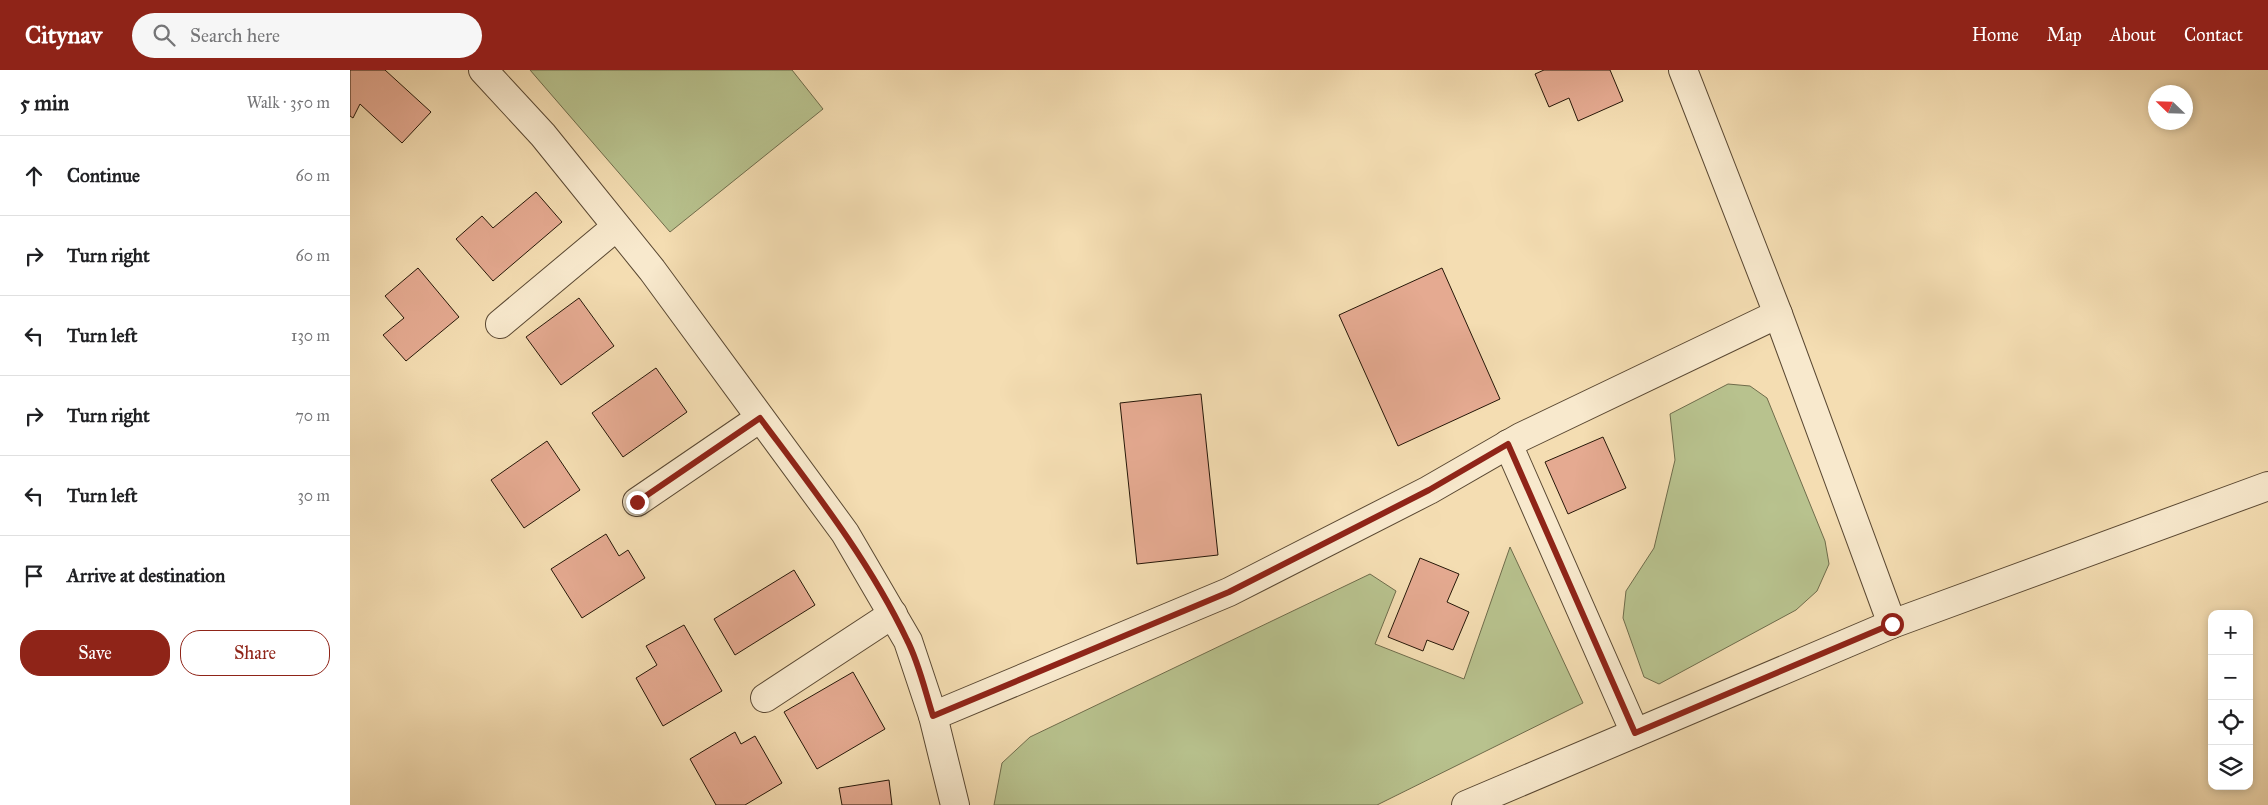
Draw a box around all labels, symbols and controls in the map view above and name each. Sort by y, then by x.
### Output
search box [132,13,482,58]
text: Citynav [25,20,102,50]
icon: search [150,21,178,49]
text: Search here [190,24,280,47]
text: Home [1972,24,2019,46]
text: Map [2047,24,2082,46]
text: About [2110,24,2156,46]
text: Contact [2184,24,2243,46]
north arrow [2148,85,2193,130]
text: 5 min [20,90,69,116]
text: Walk · 350 m [247,93,330,112]
icon: ahead [20,162,48,190]
text: Continue [67,164,140,187]
text: 60 m [296,166,330,185]
icon: right [20,242,48,270]
text: Turn right [67,244,150,267]
text: 60 m [296,246,330,265]
icon: left [20,322,48,350]
text: Turn left [67,324,137,347]
text: 130 m [291,326,330,345]
icon: right [20,402,48,430]
text: Turn right [67,404,150,427]
text: 70 m [295,406,330,425]
icon: left [20,482,48,510]
text: Turn left [67,484,137,507]
text: 30 m [297,486,330,505]
route end [626,491,649,514]
icon: arrive [20,562,48,590]
text: Arrive at destination [67,564,225,587]
map controls [2208,610,2253,790]
button: + [2208,610,2253,655]
route start [1881,613,1904,636]
button: Save [20,630,170,676]
button: Share [180,630,330,676]
button: − [2208,655,2253,700]
button: locate [2208,700,2253,745]
button: layers [2208,745,2253,790]

